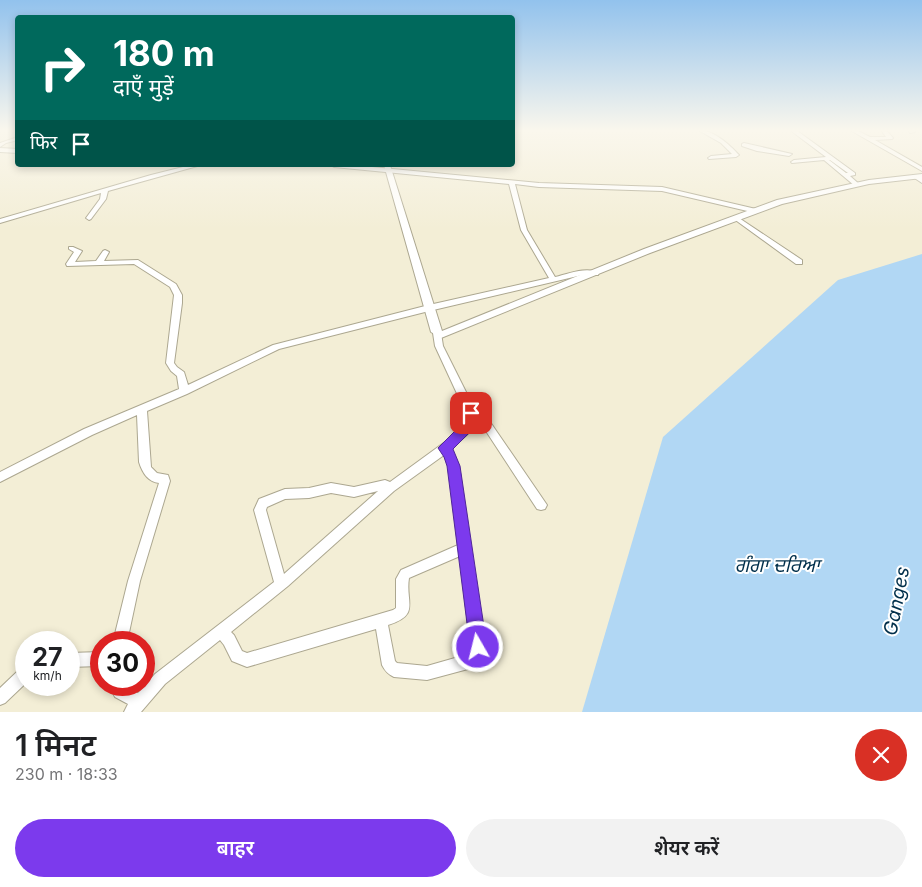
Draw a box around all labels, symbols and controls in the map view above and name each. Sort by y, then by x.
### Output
text: 180 m [113,32,215,74]
icon: right [30,35,95,100]
text: दाएँ मुड़ें [113,74,174,100]
icon: arrive [67,130,95,158]
text: फिर [30,131,57,154]
pin [450,392,492,434]
icon: arrive [457,399,485,427]
water label: ਗੰਗਾ ਦਰਿਆ [735,554,823,577]
water label: Ganges [879,565,914,637]
position arrow [451,620,503,672]
speed limit sign: 30 [90,631,155,696]
text: 27 [32,642,63,672]
text: km/h [33,668,62,683]
text: 1 मिनट [15,727,96,763]
button: close [855,729,907,781]
text: 230 m · 18:33 [15,764,118,784]
button: बाहर [15,819,456,877]
button: शेयर करें [466,819,907,877]

